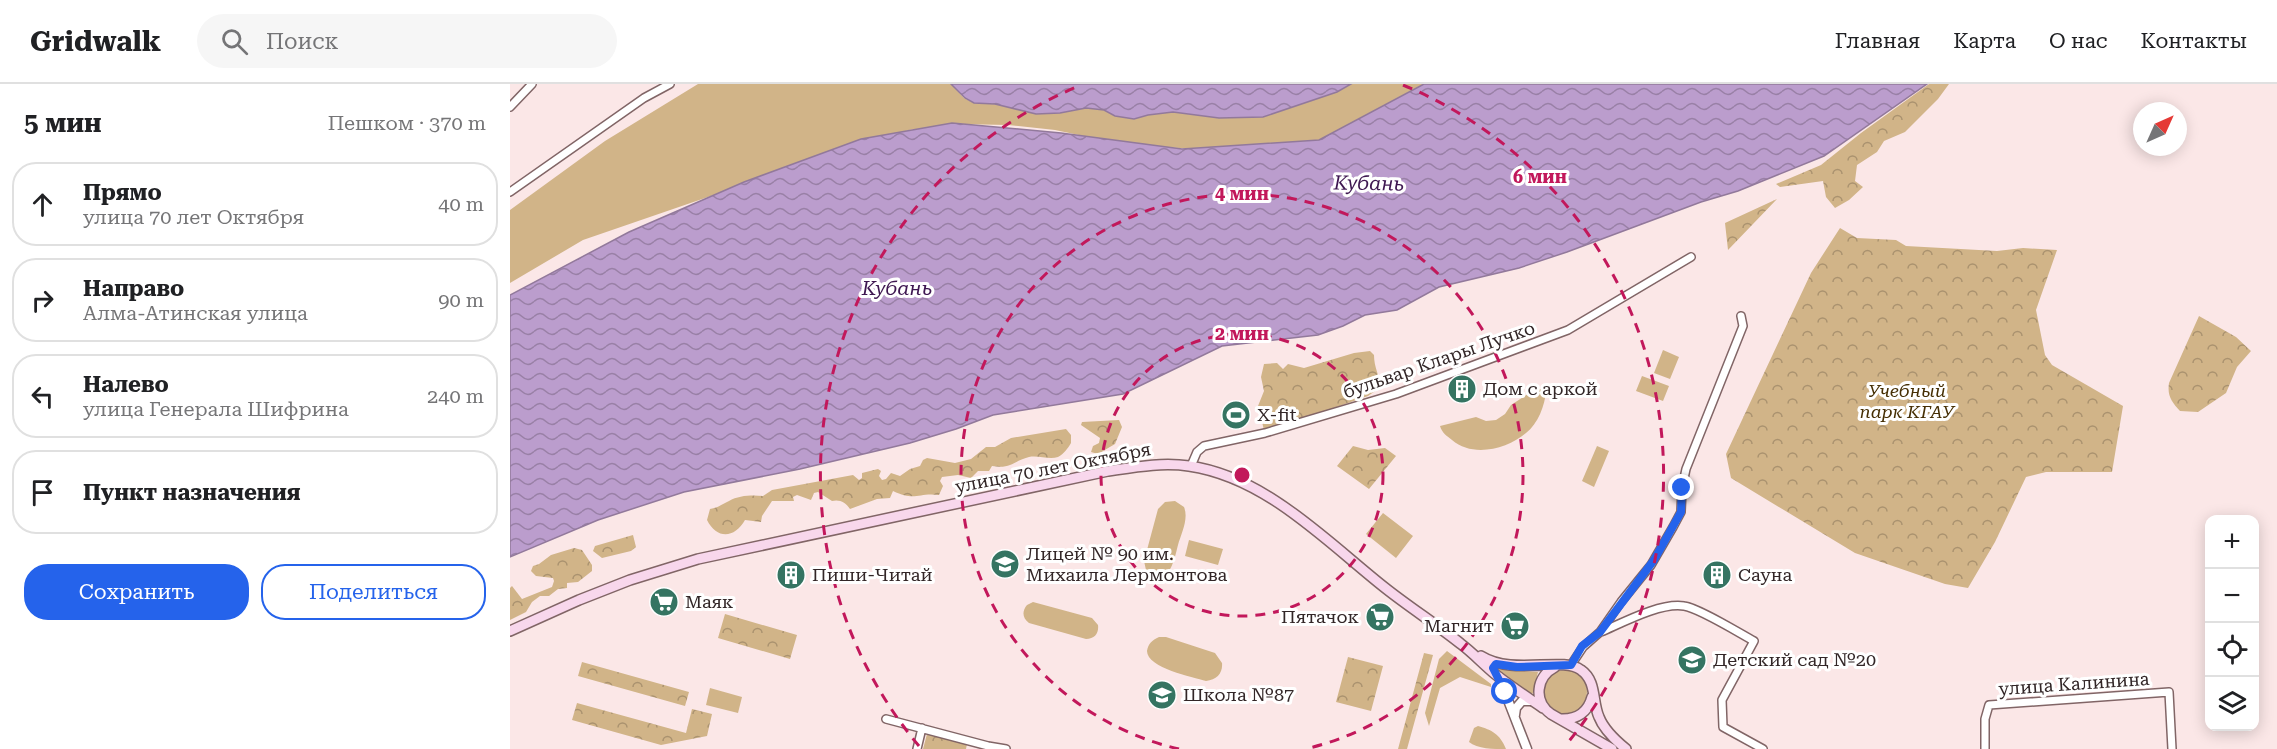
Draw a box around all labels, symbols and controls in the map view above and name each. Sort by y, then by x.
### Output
search box [197,14,617,68]
text: Gridwalk [30,25,161,58]
icon: search [218,25,251,58]
text: Поиск [266,29,338,54]
text: Главная [1835,29,1920,53]
text: Карта [1953,29,2016,53]
text: О нас [2049,29,2108,53]
text: Контакты [2141,29,2247,53]
north arrow [2133,102,2187,156]
text: 5 мин [24,108,102,138]
text: Пешком · 370 m [328,111,486,135]
text: 6 мин [1513,166,1567,187]
water label: Кубань [1332,170,1405,196]
text: Прямо [83,180,162,205]
text: 4 мин [1215,183,1269,204]
icon: ahead [26,188,59,221]
text: 40 m [438,192,484,216]
text: улица 70 лет Октября [83,205,304,229]
text: Направо [83,276,184,301]
water label: Кубань [861,276,932,300]
icon: right [26,284,59,317]
text: 90 m [438,288,484,312]
text: Алма-Атинская улица [83,301,308,325]
street label: бульвар Клары Лучко [1340,317,1537,402]
text: 2 мин [1215,323,1269,344]
text: Налево [83,372,169,397]
building icon: Дом с аркой [1446,373,1478,405]
place label: Дом с аркой [1483,378,1598,399]
icon: left [26,380,59,413]
park label: Учебный парк КГАУ [1860,380,1956,422]
text: 240 m [427,384,484,408]
text: улица Генерала Шифрина [83,397,349,421]
sports icon: X-fit [1220,399,1252,431]
place label: X-fit [1257,404,1297,425]
street label: улица 70 лет Октября [953,438,1153,497]
centre of rings [1232,465,1252,485]
route end [1668,474,1694,500]
icon: arrive [26,476,59,509]
text: Пункт назначения [83,480,301,505]
map controls [2205,515,2259,731]
button: + [2205,515,2259,569]
place label: Лицей № 90 им. Михаила Лермонтова [1026,543,1228,585]
school or university icon: Лицей № 90 им. Михаила Лермонтова [989,548,1021,580]
building icon: Пиши-Читай [775,559,807,591]
building icon: Сауна [1701,559,1733,591]
button: Сохранить [24,564,249,620]
button: Поделиться [261,564,486,620]
place label: Пиши-Читай [812,564,932,585]
place label: Сауна [1738,564,1793,585]
button: − [2205,569,2259,623]
supermarket icon: Маяк [648,586,680,618]
place label: Маяк [685,591,733,612]
supermarket icon: Пятачок [1364,601,1396,633]
place label: Пятачок [1281,606,1359,627]
supermarket icon: Магнит [1499,610,1531,642]
place label: Магнит [1424,615,1494,636]
button: locate [2205,623,2259,677]
school or university icon: Детский сад №20 [1676,644,1708,676]
place label: Детский сад №20 [1713,649,1876,670]
street label: улица Калинина [1998,668,2150,699]
button: layers [2205,677,2259,731]
route start [1491,678,1517,704]
school or university icon: Школа №87 [1146,679,1178,711]
place label: Школа №87 [1183,684,1294,705]

